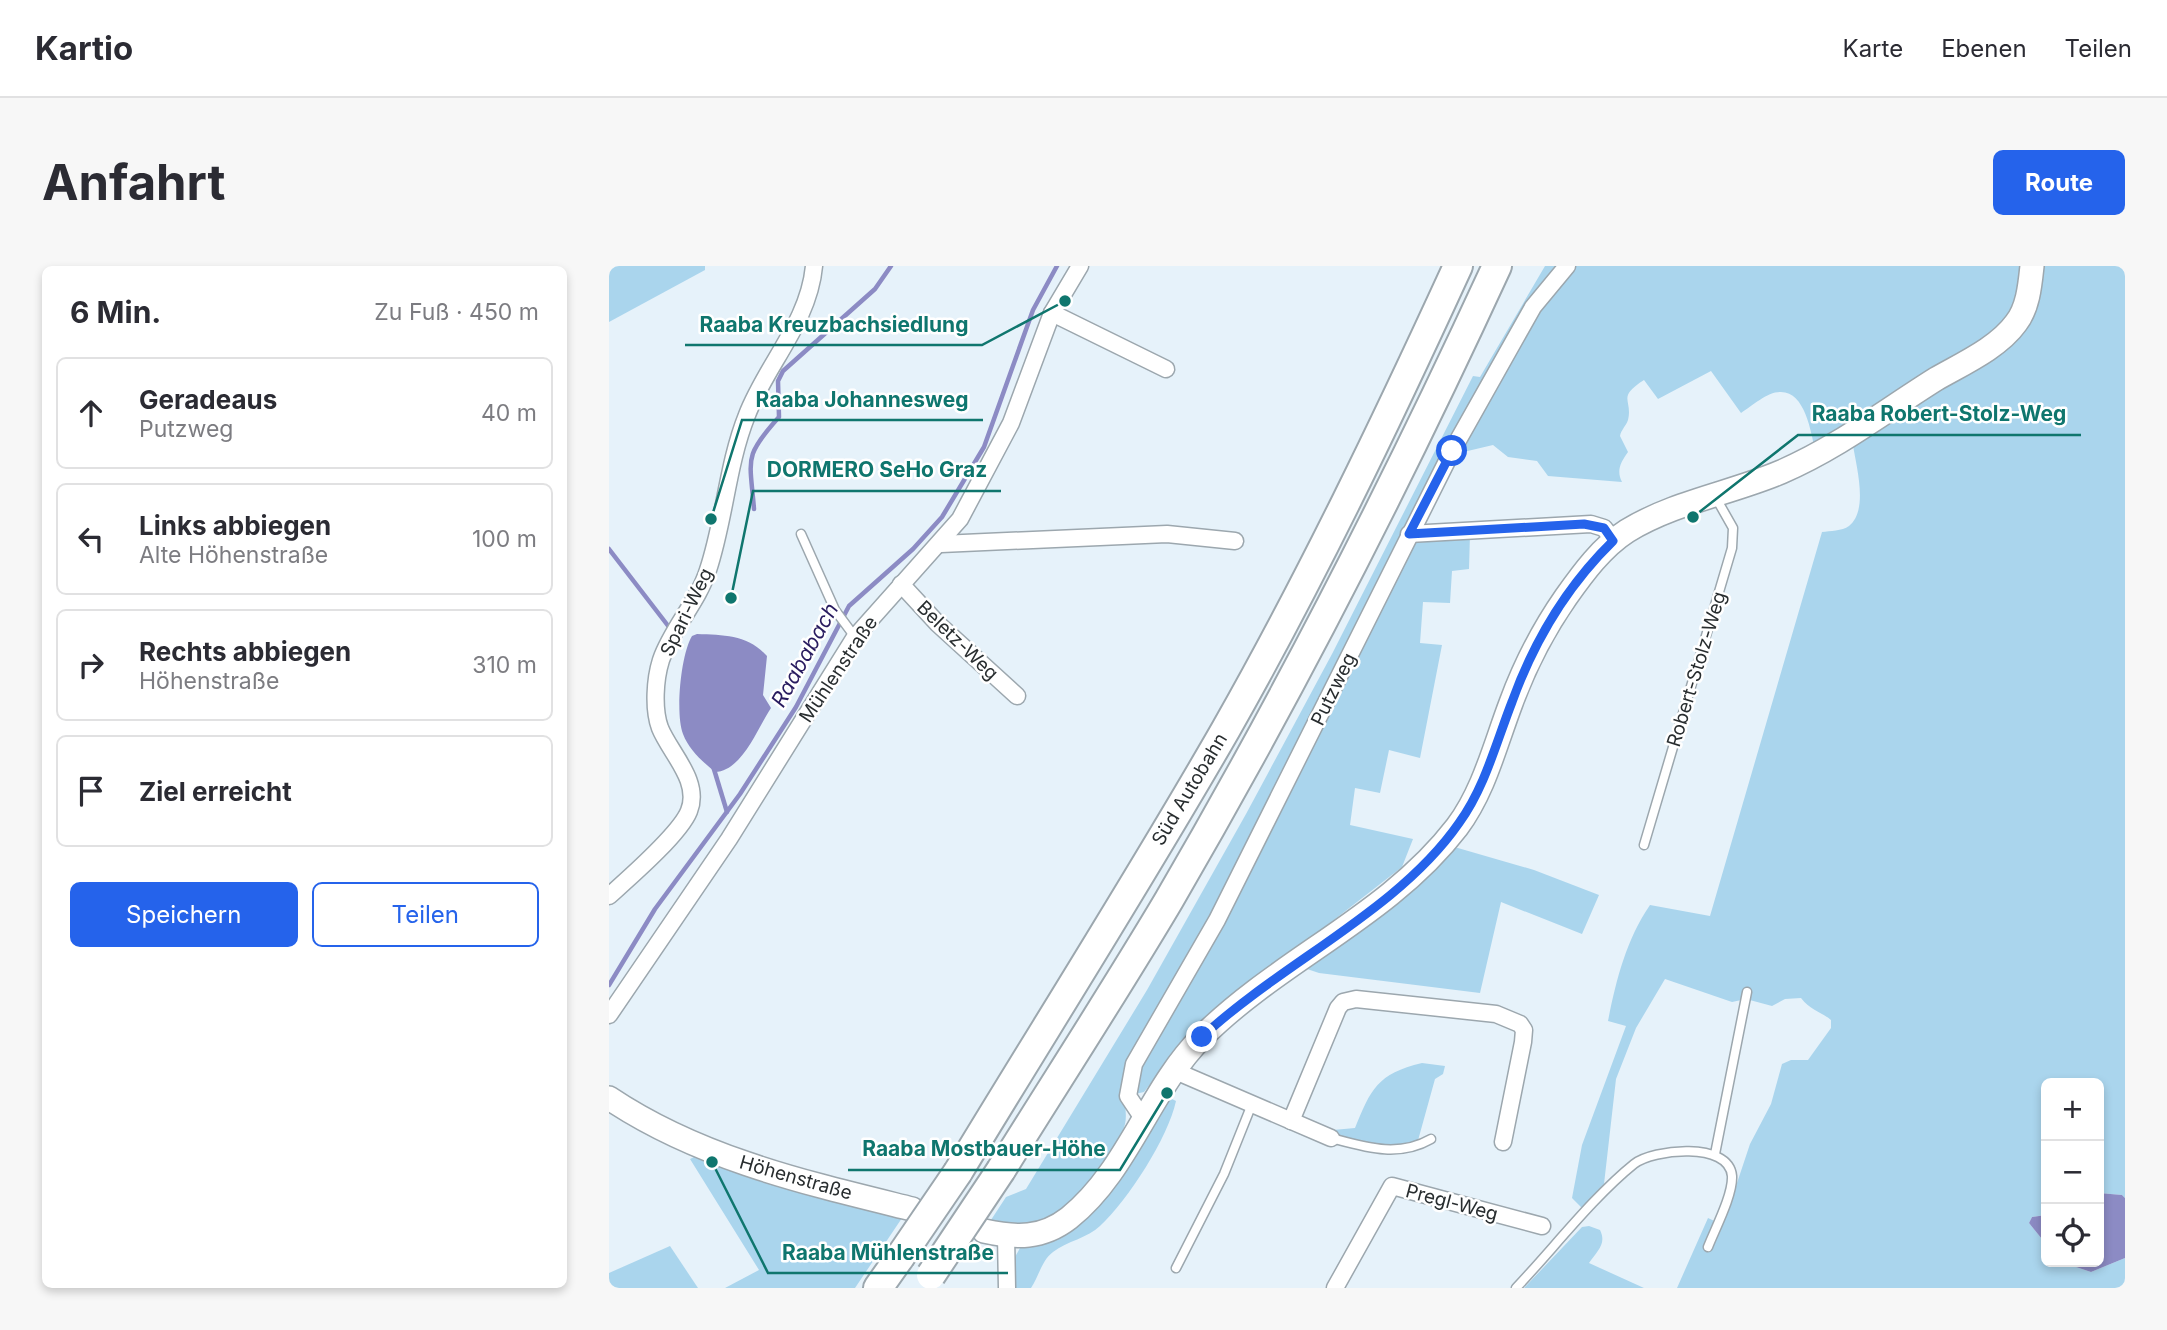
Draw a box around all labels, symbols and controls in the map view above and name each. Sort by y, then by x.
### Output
text: Kartio [35,28,133,68]
text: Karte [1843,34,1903,63]
text: Ebenen [1941,34,2027,63]
text: Teilen [2065,34,2132,63]
button: Route [1993,150,2125,215]
text: Anfahrt [42,153,225,212]
text: 6 Min. [70,294,161,330]
text: Zu Fuß · 450 m [374,298,539,326]
callout: Raaba Kreuzbachsiedlung [685,303,982,345]
text: Raaba Kreuzbachsiedlung [700,312,968,337]
callout: Raaba Johannesweg [742,378,983,420]
text: Geradeaus [139,384,277,415]
text: Raaba Johannesweg [756,387,968,412]
callout: Raaba Robert-Stolz-Weg [1798,393,2081,435]
icon: ahead [72,394,110,432]
text: 40 m [481,399,537,427]
text: Raaba Robert-Stolz-Weg [1812,401,2066,426]
text: Putzweg [139,415,233,443]
route start [1436,435,1467,466]
callout: DORMERO SeHo Graz [753,449,1001,491]
text: DORMERO SeHo Graz [767,457,987,482]
text: Links abbiegen [139,510,331,541]
icon: left [72,520,110,558]
text: 100 m [472,525,537,553]
text: Alte Höhenstraße [139,541,328,569]
street label: Spari-Weg [655,564,718,660]
street label: Robert-Stolz-Weg [1662,589,1731,750]
street label: Beletz-Weg [912,596,1003,685]
water label: Raababach [766,598,843,711]
street label: Mühlenstraße [794,612,882,727]
text: Rechts abbiegen [139,636,351,667]
icon: right [72,646,110,684]
street label: Putzweg [1306,649,1361,729]
text: 310 m [472,651,537,679]
text: Höhenstraße [139,667,279,695]
street label: Süd Autobahn [1147,729,1232,850]
icon: arrive [72,772,110,810]
text: Ziel erreicht [139,776,292,807]
button: Speichern [70,882,298,947]
button: Teilen [312,882,539,947]
route end [1186,1021,1217,1052]
map controls [2041,1078,2104,1267]
button: + [2041,1078,2104,1141]
callout: Raaba Mostbauer-Höhe [848,1128,1120,1170]
text: Raaba Mostbauer-Höhe [862,1136,1106,1161]
button: − [2041,1141,2104,1204]
street label: Höhenstraße [737,1150,855,1205]
street label: Pregl-Weg [1403,1179,1501,1226]
button: locate [2041,1204,2104,1267]
callout: Raaba Mühlenstraße [768,1231,1008,1273]
text: Raaba Mühlenstraße [782,1240,994,1265]

